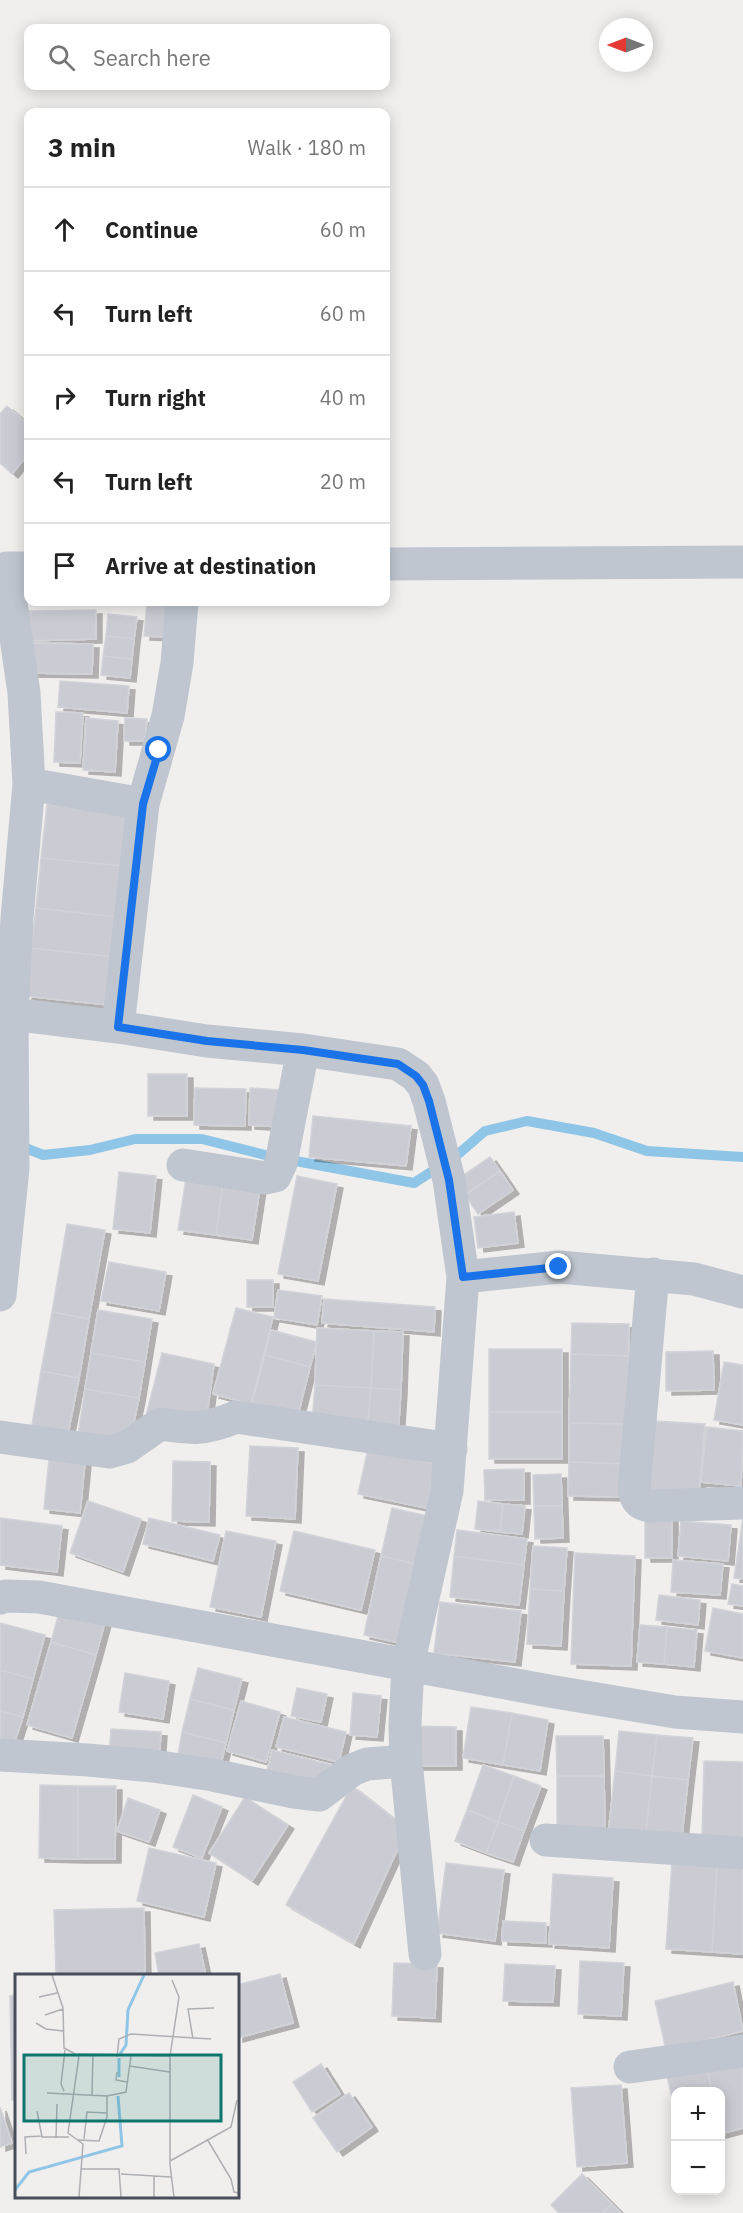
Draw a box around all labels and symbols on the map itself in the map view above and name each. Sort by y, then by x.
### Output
north arrow [599,18,653,72]
route start [145,736,171,762]
route end [545,1253,571,1279]
inset map [15,1974,238,2198]

